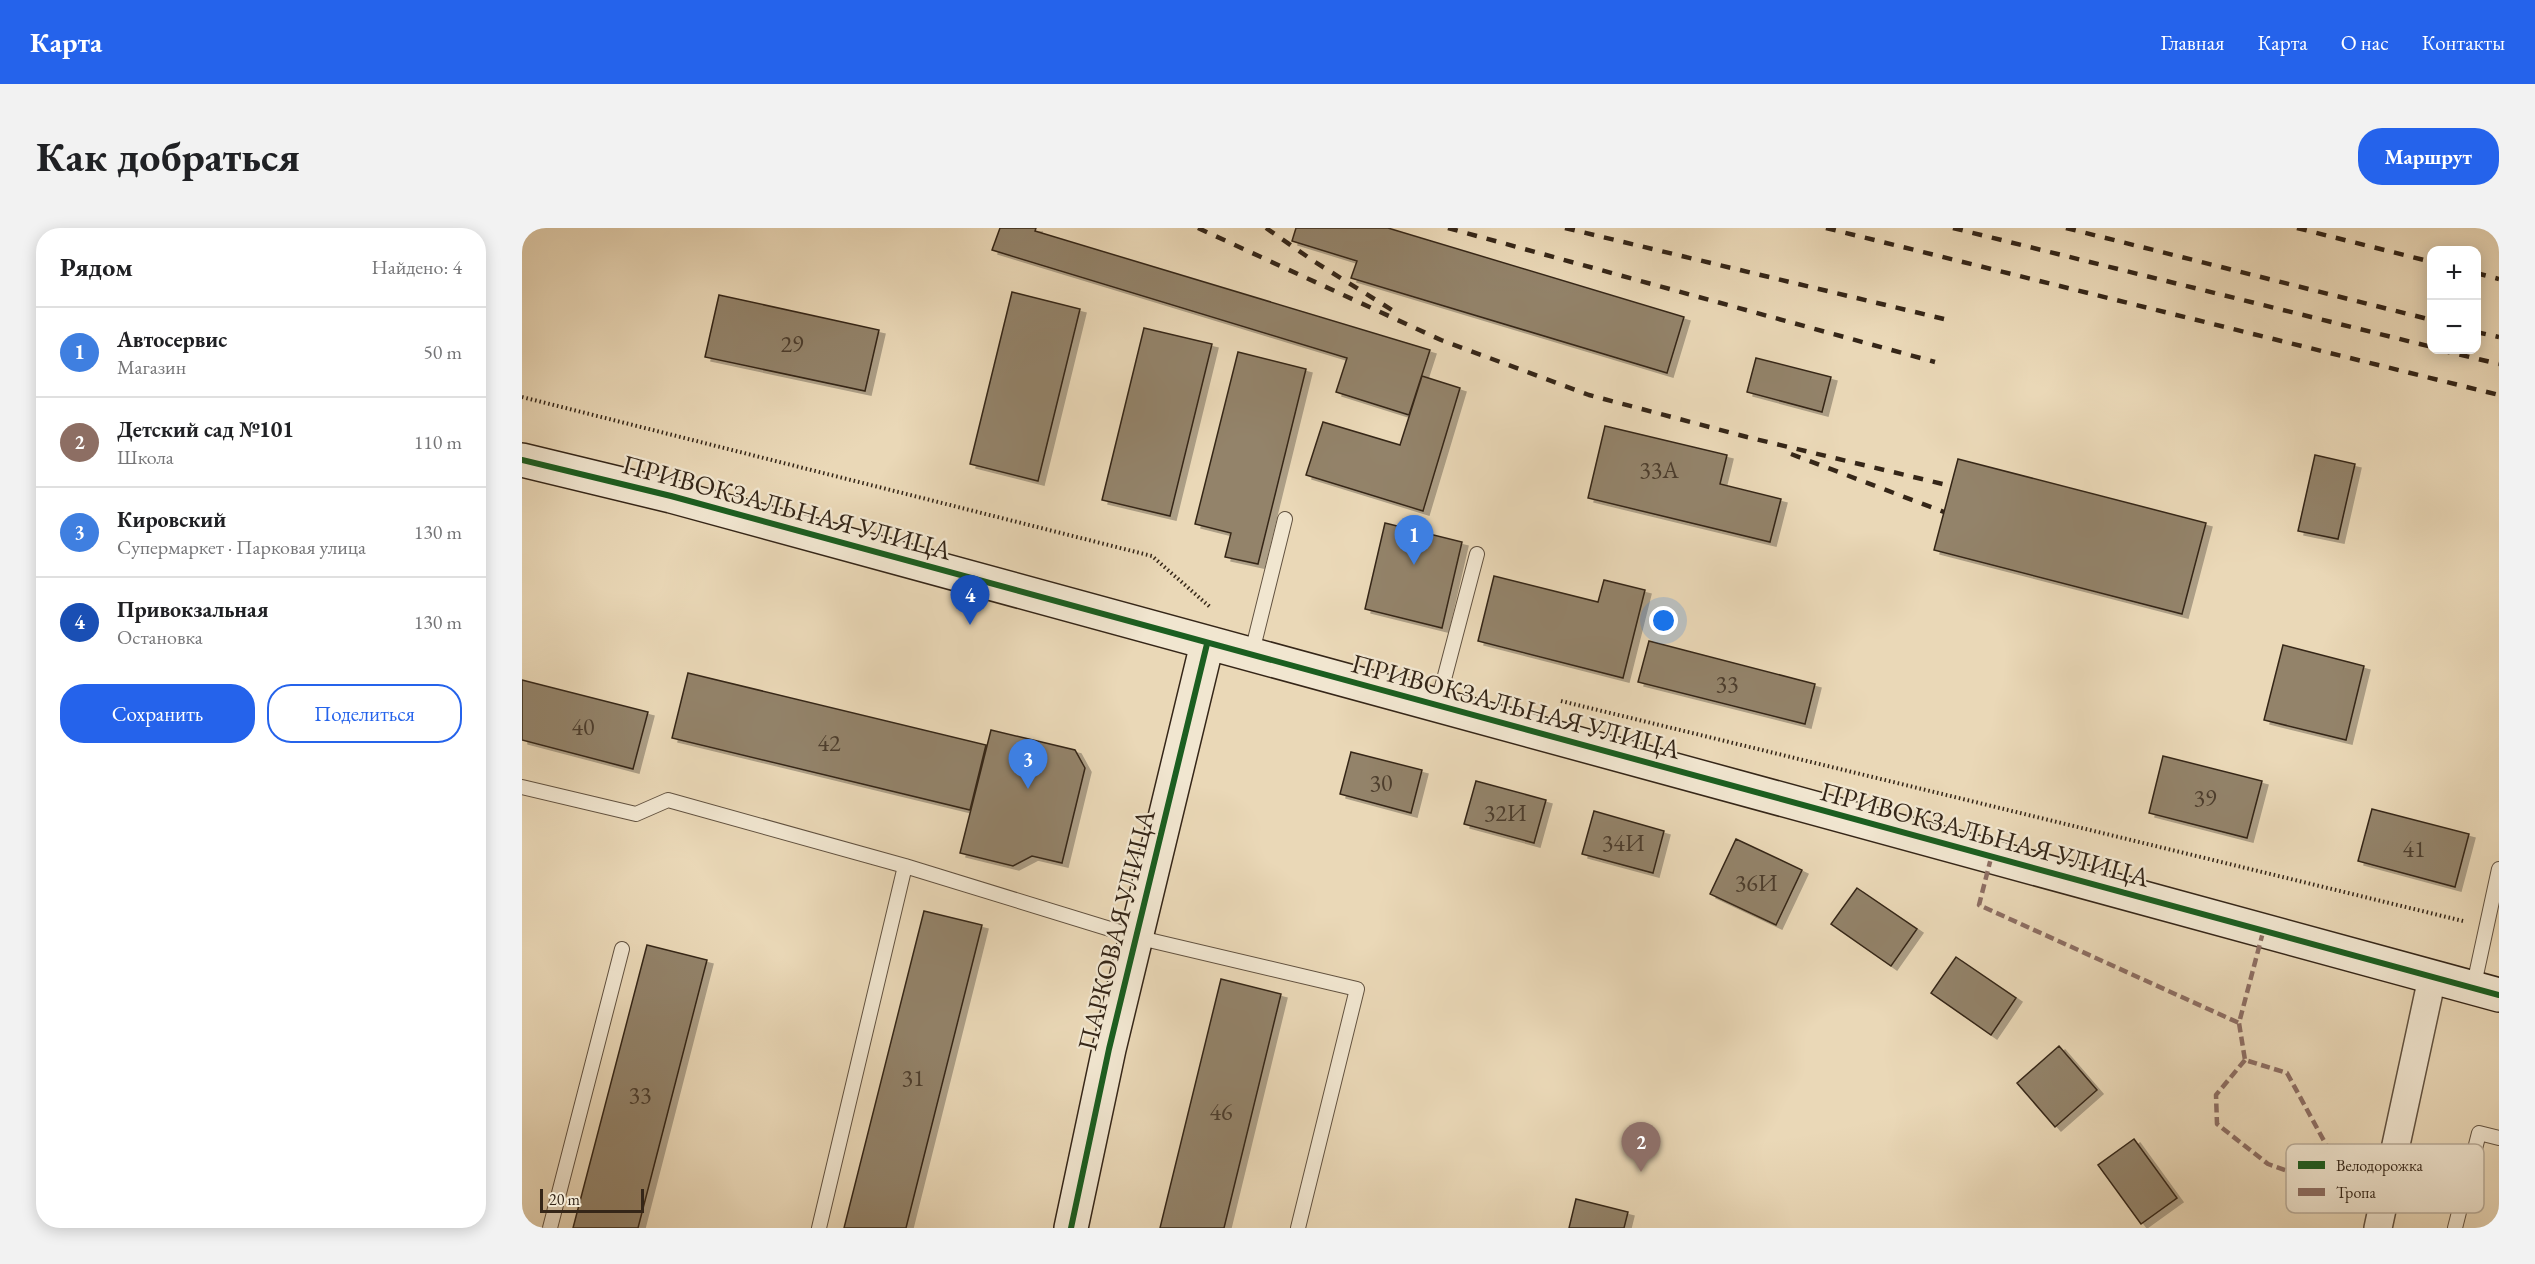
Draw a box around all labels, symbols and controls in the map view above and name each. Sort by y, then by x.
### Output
text: Карта [30,24,102,60]
text: Главная [2160,29,2224,56]
text: Карта [2257,29,2308,56]
text: О нас [2341,29,2389,56]
text: Контакты [2422,29,2505,56]
button: Маршрут [2358,128,2499,185]
text: Как добраться [36,129,300,184]
map controls [2427,246,2481,354]
button: + [2427,246,2481,300]
text: Рядом [60,250,133,284]
text: Найдено: 4 [371,254,462,280]
button: − [2427,300,2481,354]
text: Автосервис [117,325,227,354]
house number: 29 [780,328,804,359]
text: 1 [74,339,85,365]
text: 50 m [423,339,462,365]
text: Магазин [117,354,186,380]
text: Детский сад №101 [117,415,294,444]
text: 2 [74,429,85,455]
text: 110 m [414,429,462,455]
text: Школа [117,444,174,470]
street label: ПРИВОКЗАЛЬНАЯ УЛИЦА [618,446,956,568]
house number: 33А [1639,454,1679,485]
text: Кировский [117,505,226,534]
pin: 1 [1394,516,1434,565]
text: 3 [74,519,85,545]
text: 130 m [414,519,462,545]
text: Супермаркет · Парковая улица [117,534,366,560]
pin: 4 [950,576,990,625]
text: Привокзальная [117,595,268,624]
your location [1649,606,1678,635]
text: 4 [74,609,85,635]
text: 130 m [414,609,462,635]
text: Остановка [117,624,203,650]
street label: ПРИВОКЗАЛЬНАЯ УЛИЦА [1347,645,1685,767]
house number: 33 [1715,668,1739,699]
button: Сохранить [60,684,255,743]
button: Поделиться [267,684,462,743]
house number: 40 [571,711,595,742]
house number: 42 [817,727,841,758]
pin: 3 [1008,740,1048,789]
house number: 30 [1369,767,1393,798]
street label: ПРИВОКЗАЛЬНАЯ УЛИЦА [1816,773,2154,895]
house number: 39 [2193,782,2217,813]
house number: 32И [1484,797,1526,828]
street label: ПАРКОВАЯ УЛИЦА [1069,806,1163,1054]
house number: 34И [1602,827,1644,858]
house number: 41 [2402,833,2426,864]
house number: 36И [1735,867,1777,898]
house number: 31 [901,1062,925,1093]
house number: 33 [628,1079,652,1110]
house number: 46 [1209,1096,1233,1127]
pin: 2 [1622,1122,1660,1172]
legend [2286,1144,2484,1213]
text: Велодорожка [2336,1155,2423,1176]
text: Тропа [2336,1182,2376,1203]
scale bar [540,1186,644,1214]
text: 20 m [549,1189,580,1210]

